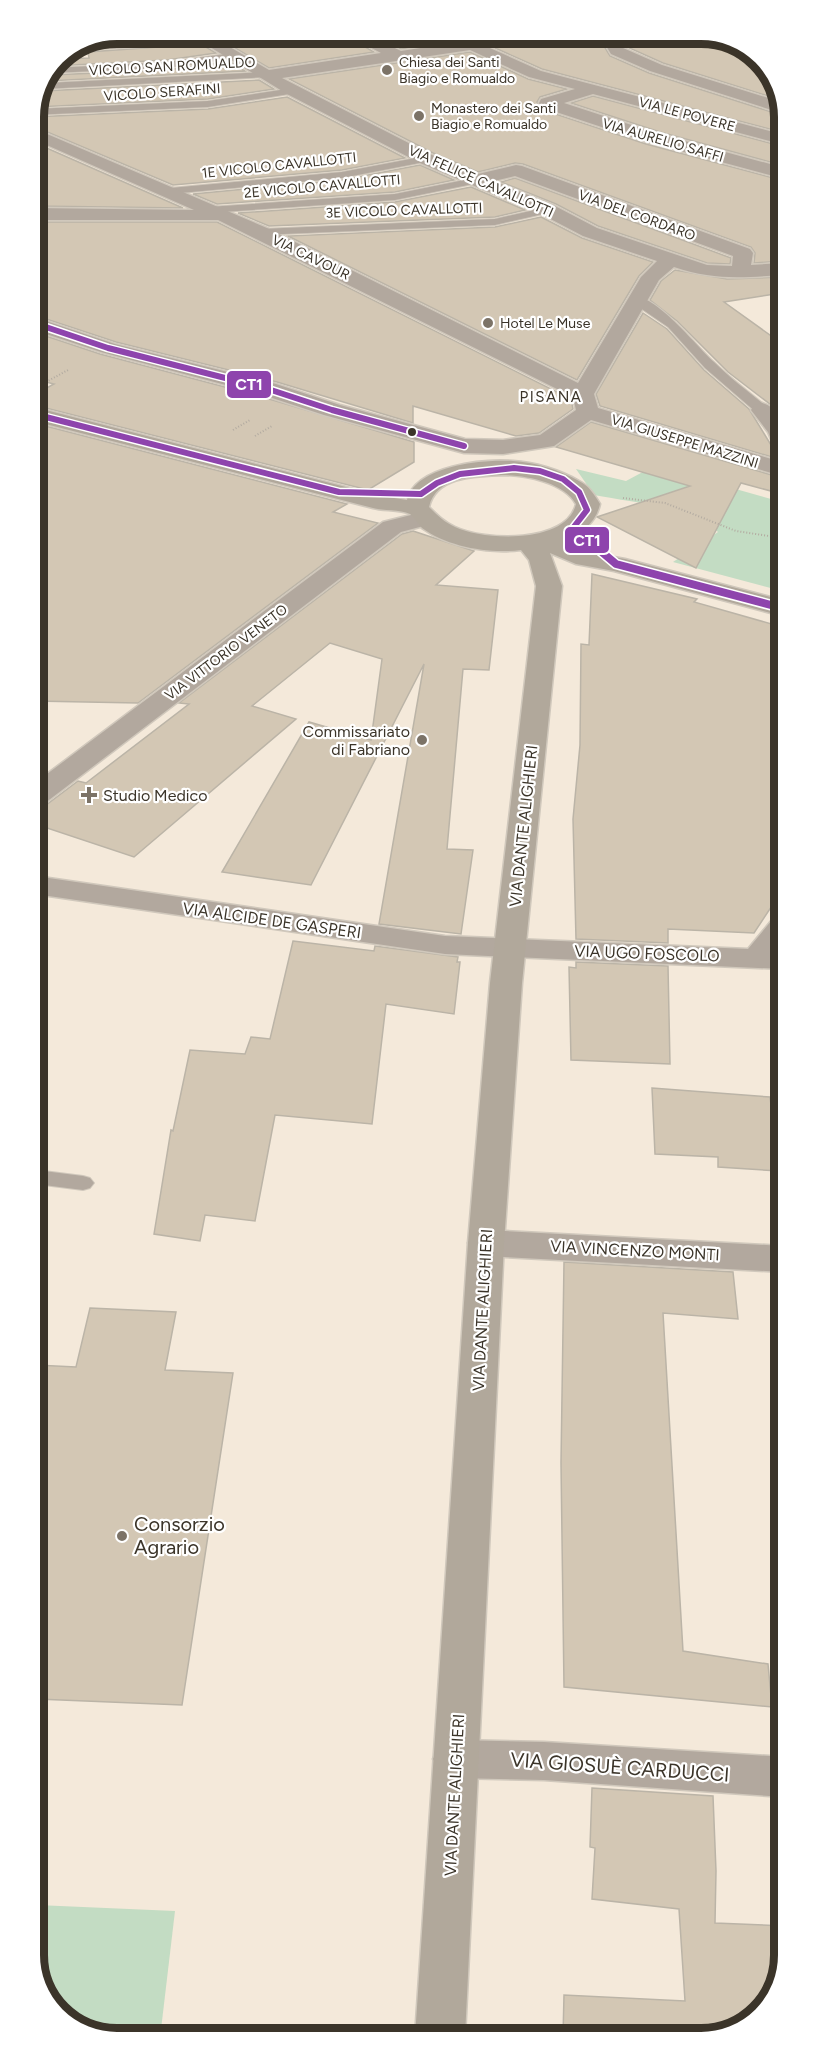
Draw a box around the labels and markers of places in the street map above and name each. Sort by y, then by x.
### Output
place label: Chiesa dei Santi Biagio e Romualdo [399,54,515,87]
marker: Chiesa dei Santi Biagio e Romualdo [380,63,394,77]
place label: Monastero dei Santi Biagio e Romualdo [431,100,556,133]
marker: Monastero dei Santi Biagio e Romualdo [412,109,426,123]
place label: Hotel Le Muse [500,315,591,332]
marker: Hotel Le Muse [481,316,495,330]
unlabelled marker [406,426,418,438]
place label: Commissariato di Fabriano [303,722,410,759]
marker: Commissariato di Fabriano [415,733,429,747]
marker: Studio Medico [80,786,98,804]
place label: Studio Medico [103,786,207,805]
place label: Consorzio Agrario [134,1512,225,1559]
marker: Consorzio Agrario [115,1529,129,1543]

